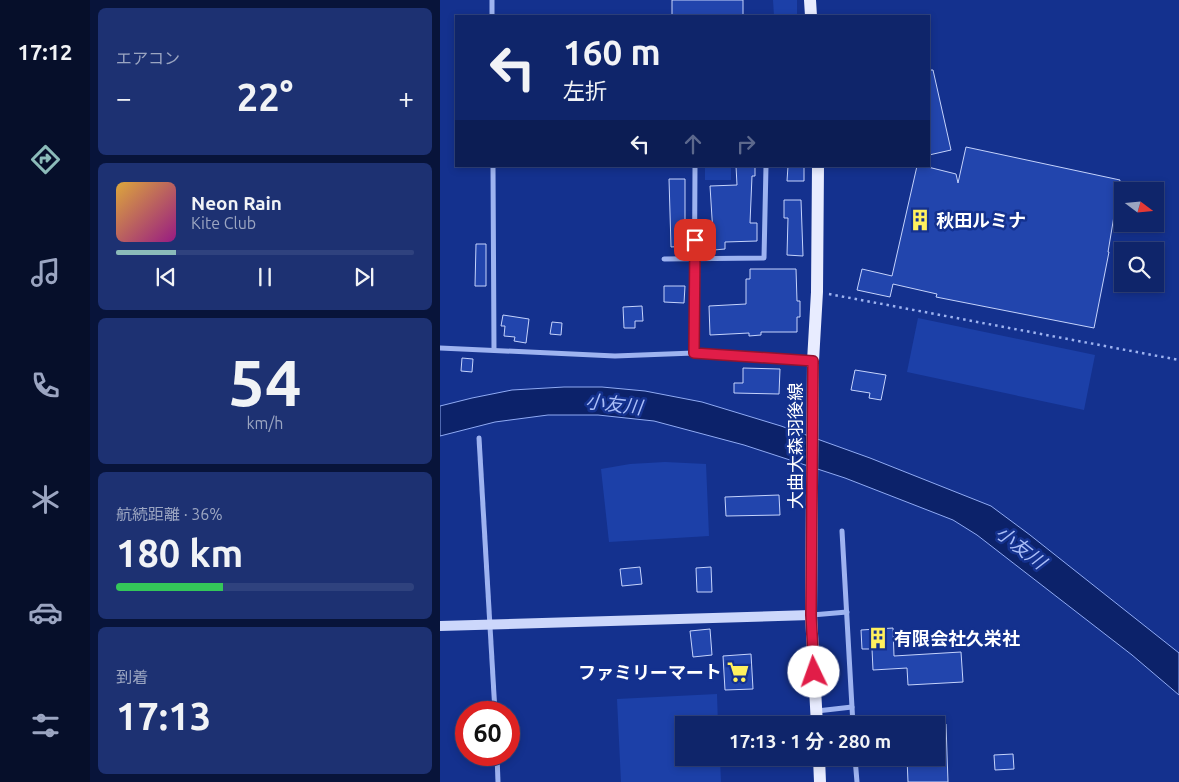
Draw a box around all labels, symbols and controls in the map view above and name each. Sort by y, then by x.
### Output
text: 160 m [563,32,661,72]
icon: left [480,35,545,100]
text: 17:12 [17,39,73,64]
text: エアコン [116,49,180,67]
text: 22° [237,76,293,118]
text: 左折 [563,78,607,103]
text: − [116,82,132,113]
text: + [398,82,414,113]
icon: left [626,130,654,158]
icon: ahead [679,130,707,158]
icon: right [732,130,760,158]
icon: directions [28,142,63,177]
north arrow [1114,182,1164,232]
map controls [1114,182,1164,292]
text: Neon Rain [191,192,282,214]
building icon: 秋田ルミナ [907,207,933,233]
place label: 秋田ルミナ [936,210,1026,230]
text: Kite Club [191,214,256,232]
pin [674,219,716,261]
icon: arrive [681,226,709,254]
button: search [1114,242,1164,292]
icon: music [28,255,63,290]
icon: previous [152,263,180,291]
icon: pause [251,263,279,291]
icon: next [350,263,378,291]
text: 54 [228,345,302,418]
icon: phone [28,368,63,403]
street label: 大曲大森羽後線 [785,383,805,509]
water label: 小友川 [584,390,646,419]
text: km/h [247,414,283,432]
icon: climate [28,482,63,517]
text: 航続距離 · 36% [116,505,223,523]
water label: 小友川 [992,521,1052,574]
text: 180 km [116,532,243,574]
icon: car [28,595,63,630]
building icon: 有限会社久栄社 [865,625,891,651]
place label: 有限会社久栄社 [894,628,1020,648]
position arrow [787,645,839,697]
supermarket icon: ファミリーマート [725,659,751,685]
place label: ファミリーマート [578,662,722,682]
text: 到着 [116,668,148,686]
text: 17:13 [116,695,211,737]
speed limit sign: 60 [455,701,520,766]
icon: filters [28,708,63,743]
text: 17:13 · 1 分 · 280 m [729,730,891,752]

